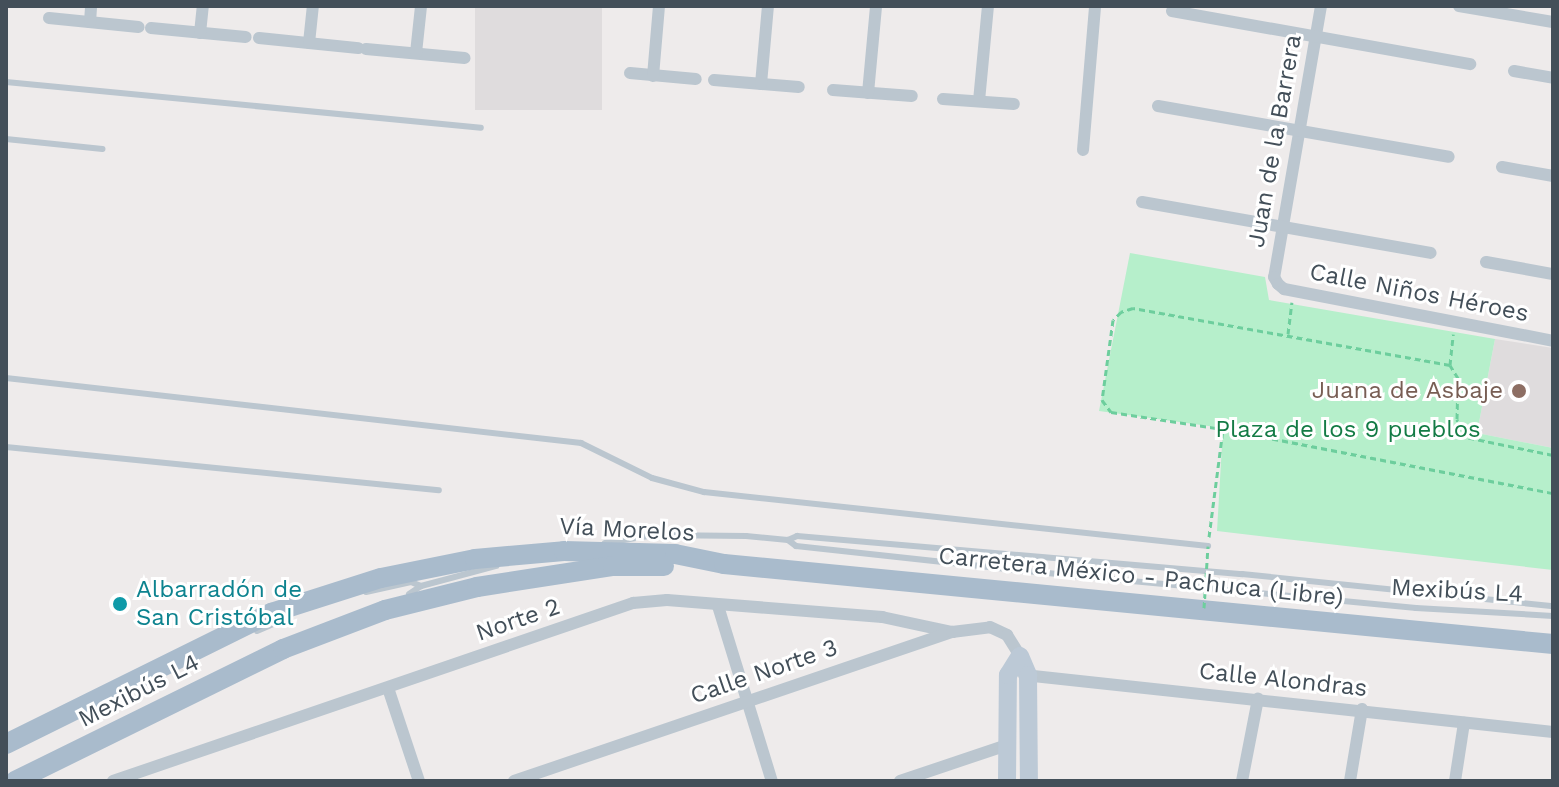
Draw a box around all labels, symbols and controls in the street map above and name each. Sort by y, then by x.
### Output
street label: Juan de la Barrera [1242,32,1308,250]
street label: Calle Niños Héroes [1307,258,1531,328]
place label: Juana de Asbaje [1310,377,1503,405]
marker: Juana de Asbaje [1510,382,1528,400]
park label: Plaza de los 9 pueblos [1215,416,1481,444]
street label: Vía Morelos [558,512,696,548]
street label: Carretera México - Pachuca (Libre) [937,541,1345,613]
street label: Mexibús L4 [1390,573,1524,609]
place label: Albarradón de San Cristóbal [136,576,302,632]
street label: Norte 2 [472,592,564,648]
marker: Albarradón de San Cristóbal [111,595,129,613]
street label: Calle Norte 3 [687,633,841,711]
street label: Mexibús L4 [74,648,204,734]
street label: Calle Alondras [1197,657,1369,703]

